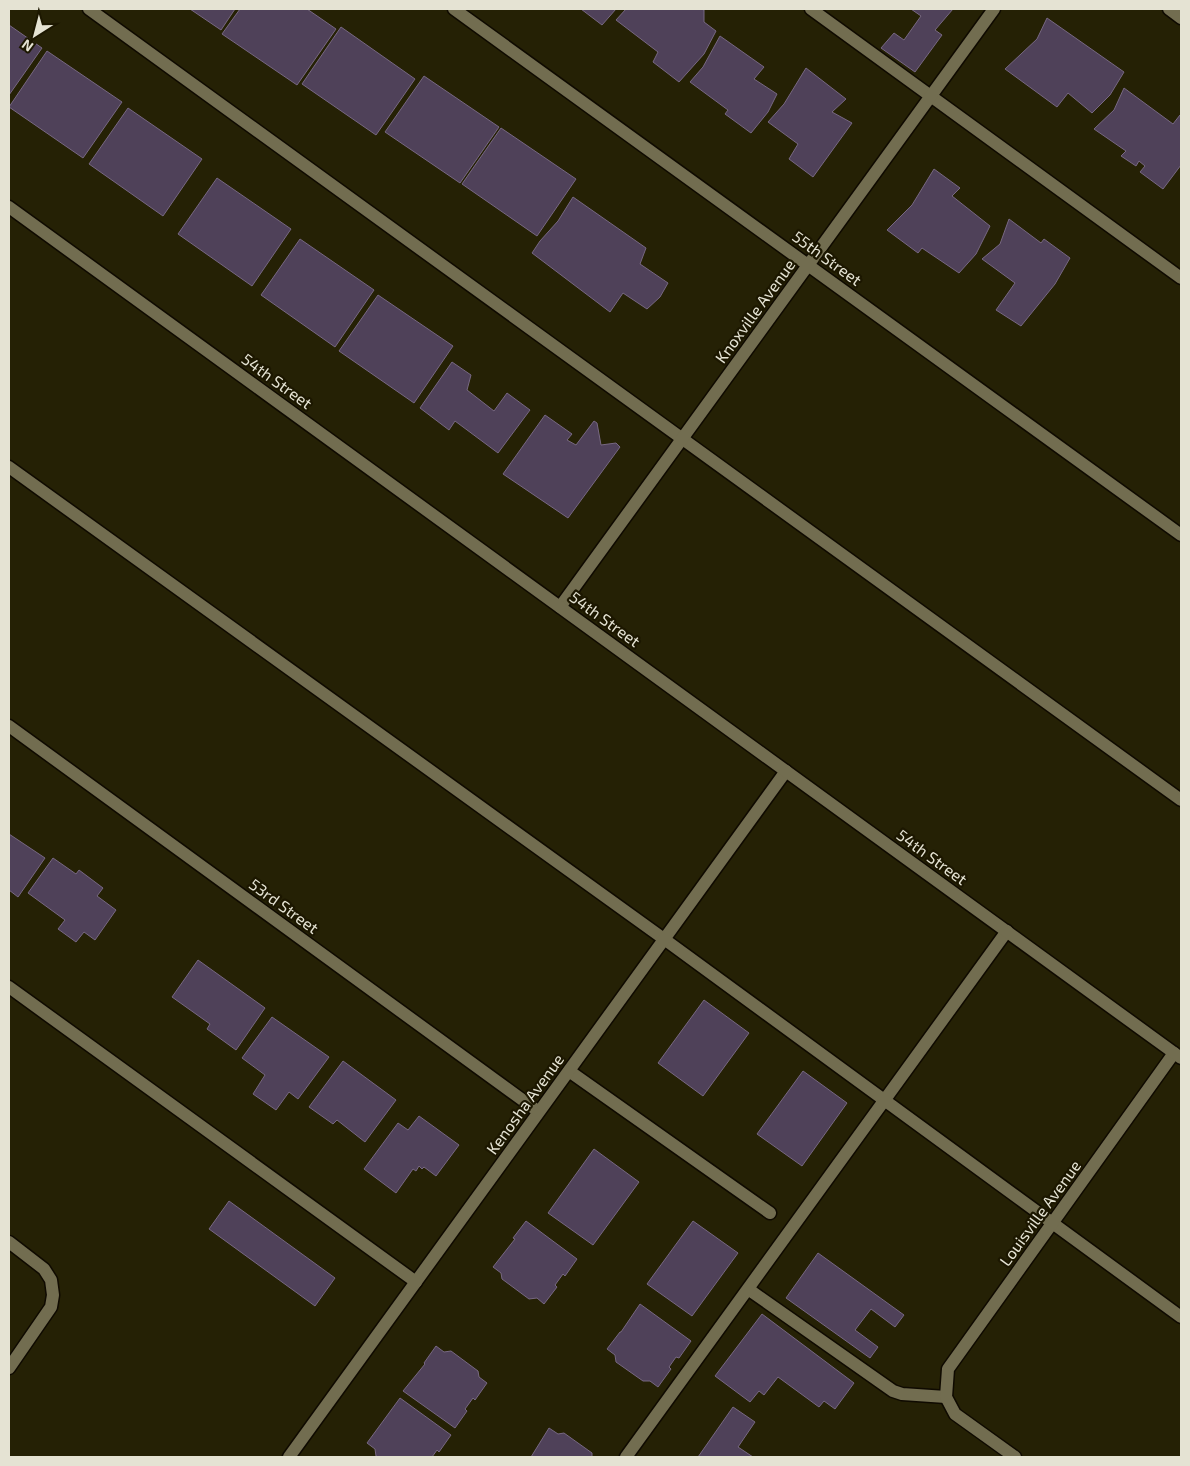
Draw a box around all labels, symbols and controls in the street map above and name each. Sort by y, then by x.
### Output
north arrow [10,10,60,60]
text: N [18,36,36,56]
street label: 55th Street [789,226,865,289]
street label: Knoxville Avenue [711,255,799,366]
street label: 54th Street [239,349,316,412]
street label: 54th Street [567,587,644,650]
street label: 54th Street [894,825,971,888]
street label: 53rd Street [246,874,323,937]
street label: Kenosha Avenue [482,1050,567,1158]
street label: Louisville Avenue [995,1156,1084,1269]

